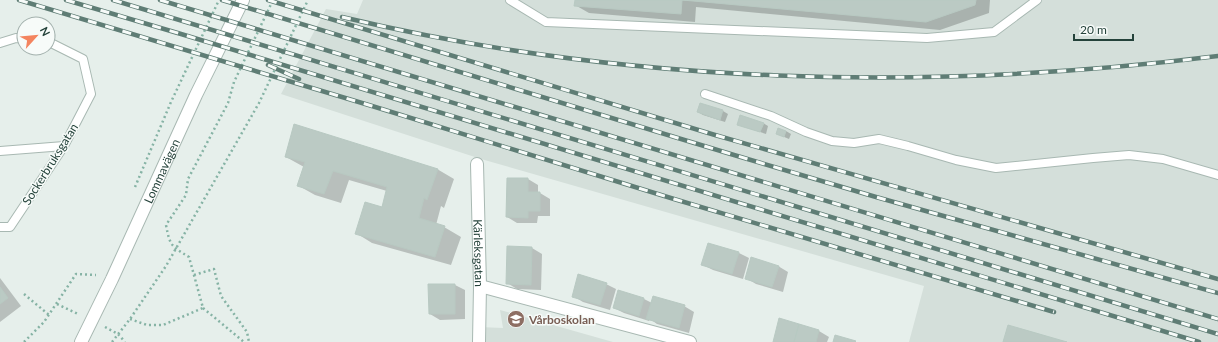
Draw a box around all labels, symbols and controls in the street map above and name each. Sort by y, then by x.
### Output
north arrow [16,16,56,56]
scale bar [1074,16,1133,42]
text: 20 m [1080,22,1107,37]
text: N [38,25,53,38]
street label: Sockerbruksgatan [19,120,81,208]
street label: Lommavägen [140,136,183,206]
street label: Kärleksgatan [471,219,488,287]
school or university icon: Vårboskolan [506,309,526,329]
place label: Vårboskolan [528,312,595,327]

